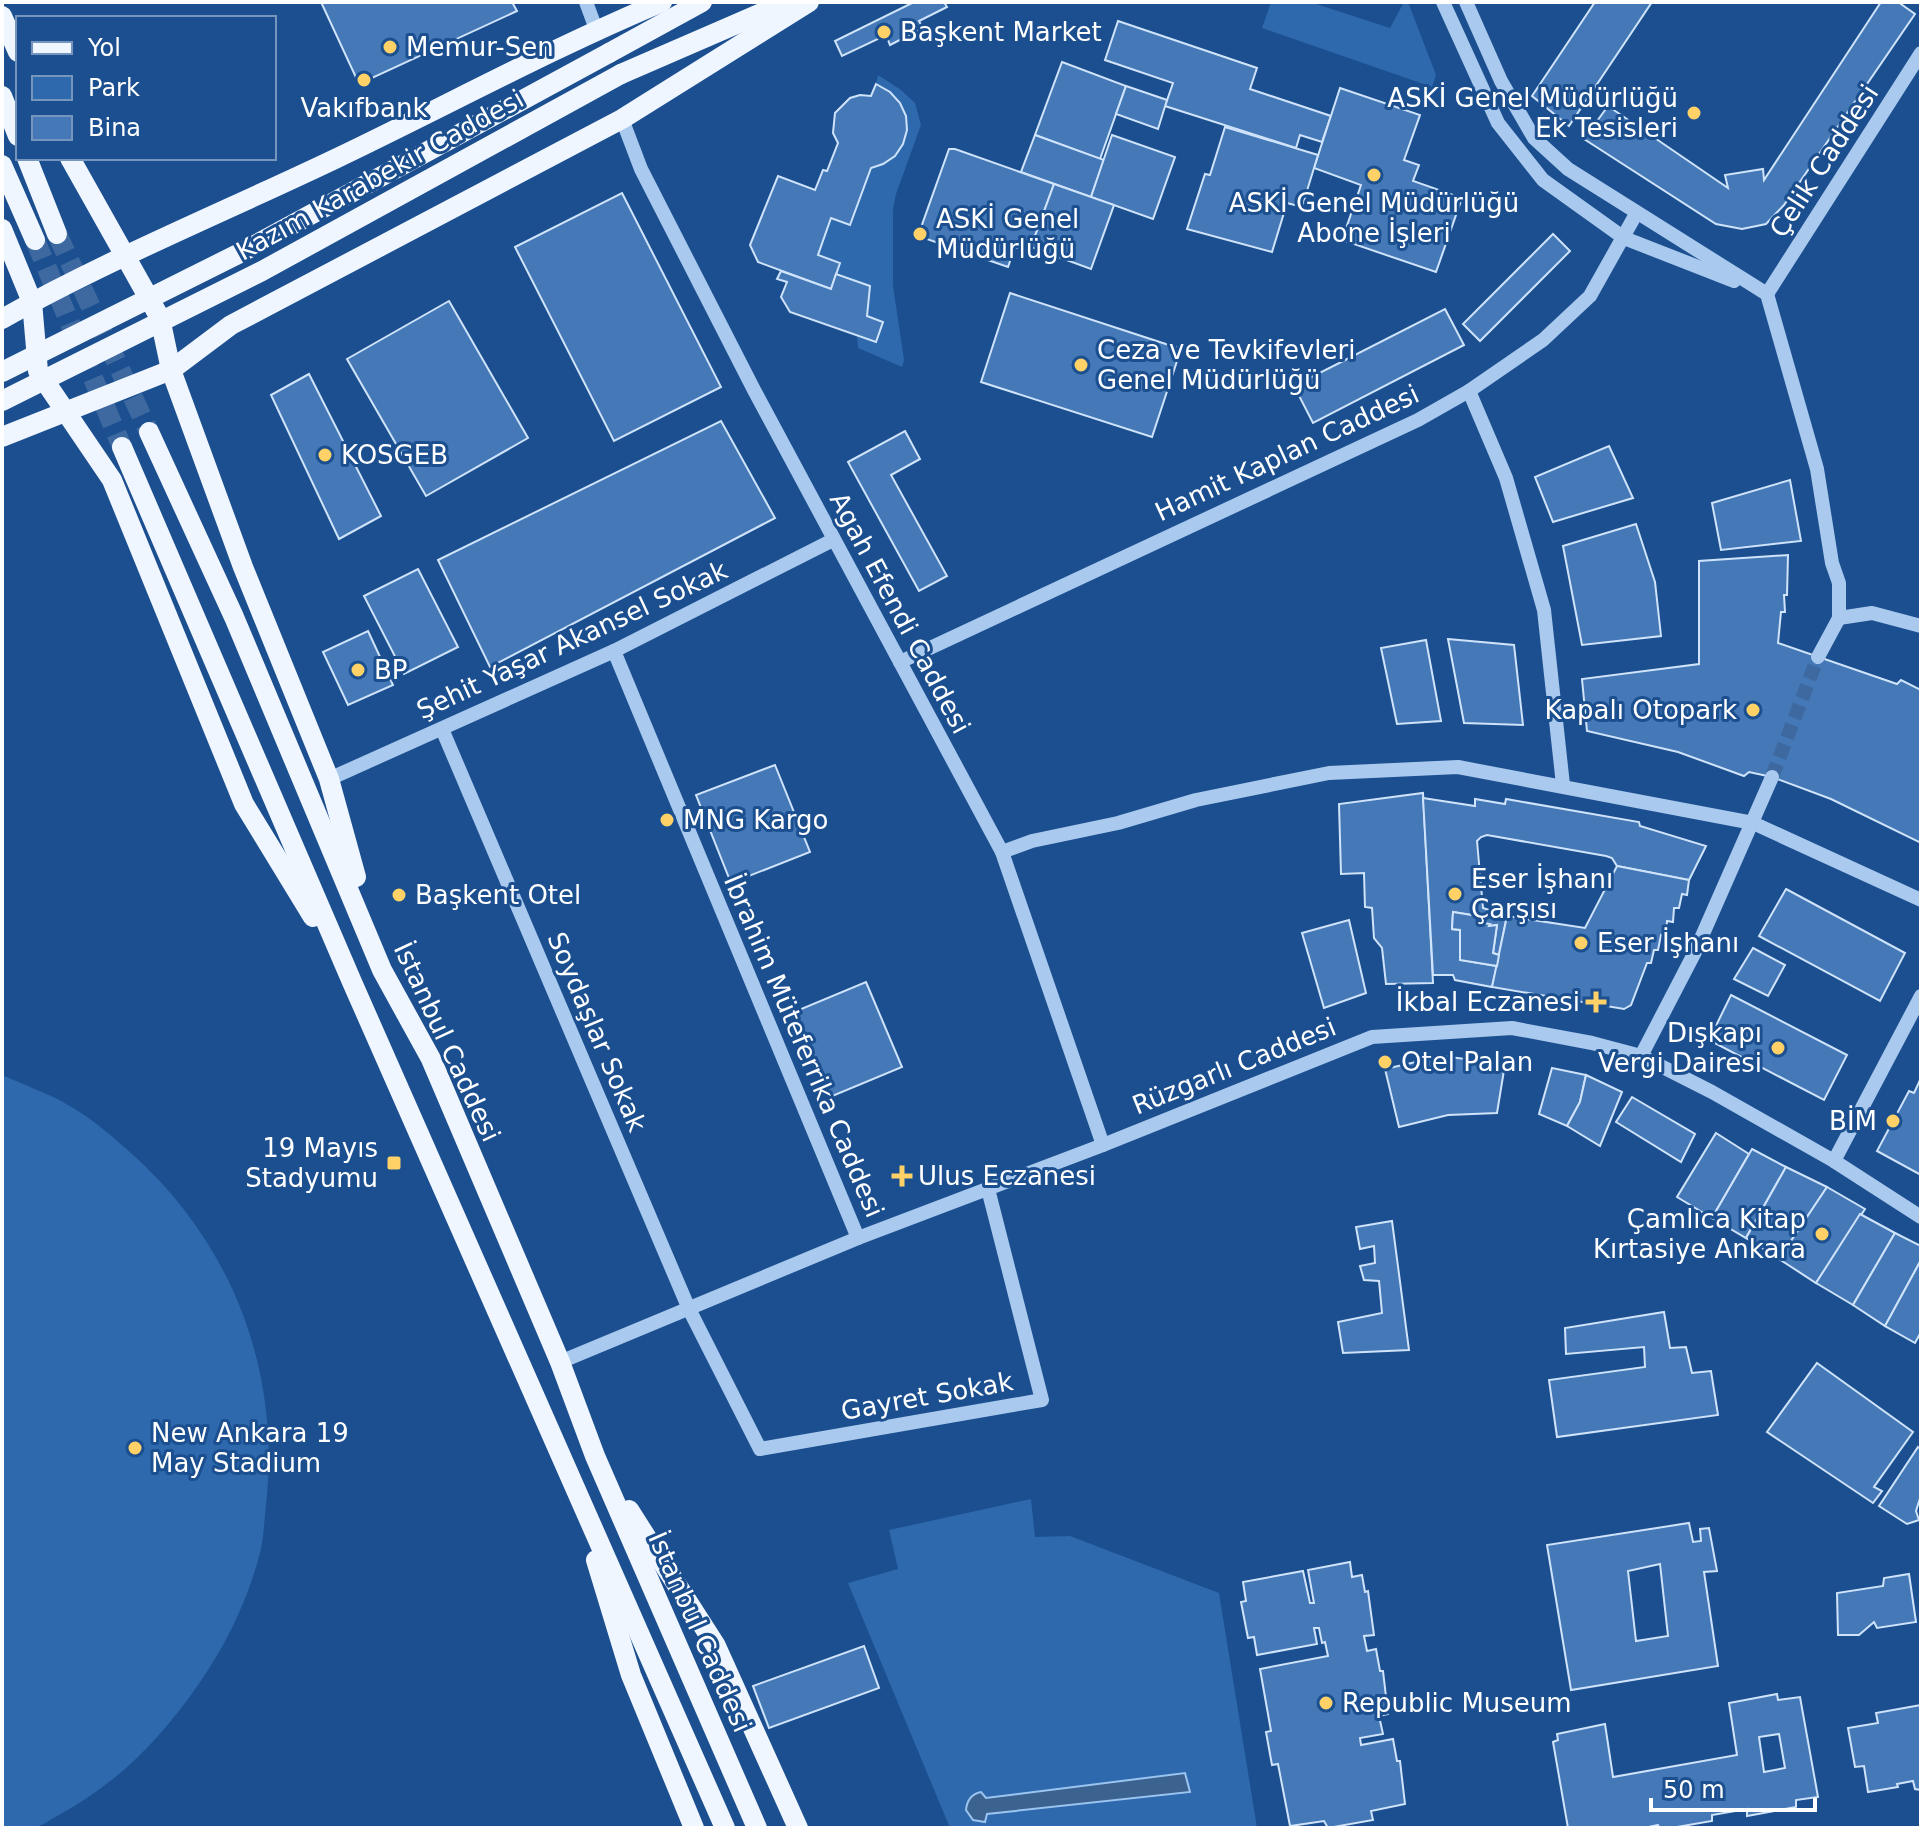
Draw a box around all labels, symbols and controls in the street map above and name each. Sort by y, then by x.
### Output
legend [16,16,276,160]
place label: Başkent Market [900,17,1102,47]
marker: Başkent Market [875,23,893,41]
place label: Memur-Sen [406,32,554,62]
text: Yol [87,34,121,62]
marker: Memur-Sen [381,38,399,56]
marker: Vakıfbank [355,71,373,89]
text: Park [88,74,140,102]
street label: Çelik Caddesi [1764,79,1884,243]
place label: ASKİ Genel Müdürlüğü Ek Tesisleri [1387,82,1678,143]
street label: Kazım Karabekir Caddesi [231,83,529,267]
place label: Vakıfbank [300,93,428,123]
marker: ASKİ Genel Müdürlüğü Ek Tesisleri [1685,104,1703,122]
text: Bina [88,114,141,142]
marker: ASKİ Genel Müdürlüğü Abone İşleri [1365,166,1383,184]
place label: ASKİ Genel Müdürlüğü Abone İşleri [1229,187,1519,248]
place label: ASKİ Genel Müdürlüğü [936,203,1079,264]
marker: ASKİ Genel Müdürlüğü [911,225,929,243]
place label: Ceza ve Tevkifevleri Genel Müdürlüğü [1097,335,1355,395]
marker: Ceza ve Tevkifevleri Genel Müdürlüğü [1072,356,1090,374]
street label: Hamit Kaplan Caddesi [1150,379,1424,527]
place label: KOSGEB [341,440,448,470]
marker: KOSGEB [316,446,334,464]
street label: Agah Efendi Caddesi [824,487,976,739]
street label: Şehit Yaşar Akansel Sokak [412,555,732,725]
place label: BP [374,655,408,685]
marker: BP [349,661,367,679]
place label: Kapalı Otopark [1545,695,1737,725]
marker: Kapalı Otopark [1744,701,1762,719]
place label: MNG Kargo [683,805,828,835]
marker: MNG Kargo [658,811,676,829]
place label: Eser İşhanı Çarşısı [1471,863,1613,924]
street label: İbrahim Müteferrika Caddesi [718,870,891,1222]
place label: Başkent Otel [415,880,581,910]
marker: Eser İşhanı Çarşısı [1446,885,1464,903]
marker: Başkent Otel [390,886,408,904]
place label: Eser İşhanı [1597,927,1739,958]
street label: Soydaşlar Sokak [541,928,653,1136]
marker: Eser İşhanı [1572,934,1590,952]
street label: İstanbul Caddesi [388,937,507,1146]
place label: İkbal Eczanesi [1396,986,1580,1017]
marker: İkbal Eczanesi [1587,993,1605,1011]
street label: Rüzgarlı Caddesi [1128,1011,1340,1121]
place label: Dışkapı Vergi Dairesi [1598,1018,1762,1078]
marker: Dışkapı Vergi Dairesi [1769,1039,1787,1057]
place label: Otel Palan [1401,1047,1533,1077]
marker: Otel Palan [1376,1053,1394,1071]
place label: BİM [1829,1105,1877,1136]
marker: BİM [1884,1112,1902,1130]
place label: 19 Mayıs Stadyumu [245,1133,378,1193]
marker: 19 Mayıs Stadyumu [385,1154,403,1172]
place label: Ulus Eczanesi [918,1161,1096,1191]
marker: Ulus Eczanesi [893,1167,911,1185]
place label: Çamlıca Kitap Kırtasiye Ankara [1593,1204,1806,1264]
marker: Çamlıca Kitap Kırtasiye Ankara [1813,1225,1831,1243]
street label: Gayret Sokak [839,1366,1015,1426]
place label: New Ankara 19 May Stadium [151,1418,349,1478]
marker: New Ankara 19 May Stadium [126,1439,144,1457]
street label: İstanbul Caddesi [642,1527,759,1737]
place label: Republic Museum [1342,1688,1572,1718]
marker: Republic Museum [1317,1694,1335,1712]
scale bar [1651,1762,1815,1812]
text: 50 m [1663,1776,1725,1804]

